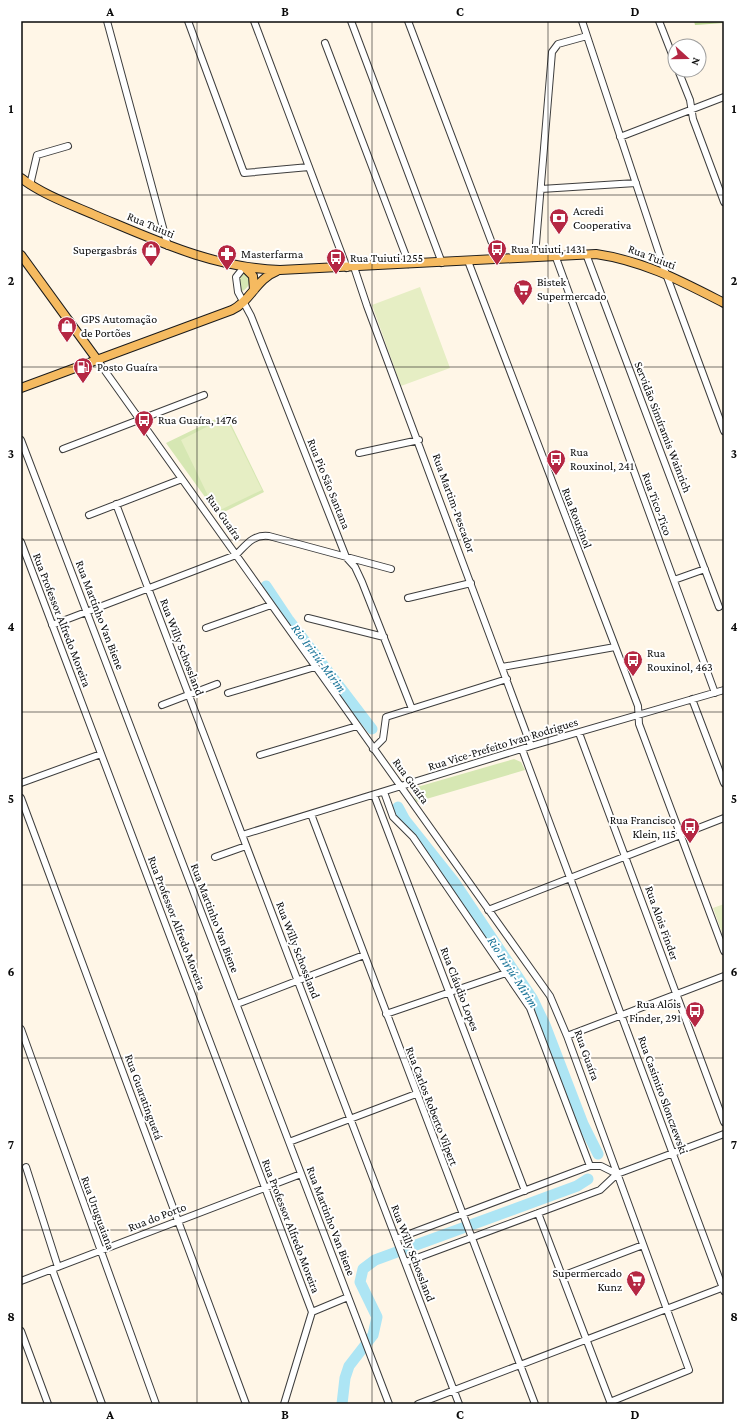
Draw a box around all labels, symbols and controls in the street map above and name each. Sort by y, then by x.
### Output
text: A [105,4,114,19]
text: B [281,4,289,19]
text: C [456,4,464,19]
text: D [631,4,640,19]
north arrow [667,38,707,78]
text: N [689,56,703,68]
text: 1 [9,101,14,116]
text: 1 [732,101,737,116]
place label: Acredi Cooperativa [573,204,632,232]
bank icon: Acredi Cooperativa [548,207,570,235]
street label: Rua Tuiuti [125,209,177,241]
bus stop icon: Rua Tuiuti, 1431 [486,238,508,266]
shop icon: Supergasbrás [140,239,162,267]
street label: Rua Tuiuti [626,241,678,273]
place label: Rua Tuiuti, 1431 [511,242,586,256]
place label: Supergasbrás [73,243,137,257]
pharmacy icon: Masterfarma [216,243,238,271]
place label: Masterfarma [241,247,304,261]
bus stop icon: Rua Tuiuti 1255 [325,247,347,275]
place label: Rua Tuiuti 1255 [350,251,423,265]
text: 2 [8,273,15,288]
text: 2 [731,273,738,288]
place label: Bistek Supermercado [537,275,607,303]
supermarket icon: Bistek Supermercado [512,278,534,306]
place label: GPS Automação de Portões [81,312,157,340]
shop icon: GPS Automação de Portões [56,315,78,343]
fuel station icon: Posto Guaíra [72,356,94,384]
place label: Posto Guaíra [97,360,158,374]
street label: Servidão Simíramis Wainrich [632,360,695,495]
bus stop icon: Rua Guaíra, 1476 [133,409,155,437]
place label: Rua Guaíra, 1476 [158,413,237,427]
street label: Rua Pio São Santana [304,437,354,532]
place label: Rua Rouxinol, 241 [570,445,634,473]
text: 3 [8,446,14,461]
text: 3 [731,446,737,461]
bus stop icon: Rua Rouxinol, 241 [545,448,567,476]
street label: Rua Martim-Pescador [430,452,479,555]
street label: Rua Tico-Tico [639,471,675,537]
street label: Rua Rouxinol [559,486,595,550]
street label: Rua Guaíra [203,491,245,543]
street label: Rua Professor Alfredo Moreira [30,551,94,689]
street label: Rua Martinho Van Biene [73,558,127,672]
street label: Rua Willy Schossland [157,597,207,698]
text: 4 [7,619,15,634]
text: 4 [730,619,738,634]
water label: Rio Iririú-Mirim [288,621,350,696]
place label: Rua Rouxinol, 463 [647,646,713,674]
bus stop icon: Rua Rouxinol, 463 [622,649,644,677]
street label: Rua Vice-Prefeito Ivan Rodrigues [426,714,580,774]
street label: Rua Guaíra [390,755,432,807]
text: 5 [8,791,14,806]
text: 5 [731,791,737,806]
place label: Rua Francisco Klein, 115 [610,813,676,841]
bus stop icon: Rua Francisco Klein, 115 [679,816,701,844]
street label: Rua Professor Alfredo Moreira [145,854,209,992]
street label: Rua Martinho Van Biene [188,861,242,975]
street label: Rua Alois Finder [642,884,682,963]
street label: Rua Willy Schossland [273,900,323,1001]
water label: Rio Iririú-Mirim [484,934,542,1011]
street label: Rua Cláudio Lopes [438,945,483,1033]
text: 6 [7,964,15,979]
text: 6 [730,964,738,979]
place label: Rua Alois Finder, 291 [629,997,681,1025]
bus stop icon: Rua Alois Finder, 291 [684,1000,706,1028]
street label: Rua Guaíra [571,1028,603,1083]
street label: Rua Casimiro Slonczewski [635,1034,691,1156]
street label: Rua Carlos Roberto Vilpert [403,1044,462,1169]
street label: Rua Guaratinguetá [122,1052,166,1142]
text: 7 [8,1137,14,1152]
text: 7 [731,1137,737,1152]
street label: Rua Professor Alfredo Moreira [259,1157,323,1295]
street label: Rua Martinho Van Biene [304,1164,358,1278]
street label: Rua Uruguaiana [78,1174,118,1252]
street label: Rua do Porto [126,1200,188,1234]
street label: Rua Willy Schossland [388,1203,438,1304]
place label: Supermercado Kunz [552,1266,622,1294]
supermarket icon: Supermercado Kunz [625,1269,647,1297]
text: 8 [7,1309,15,1324]
text: 8 [730,1309,738,1324]
text: A [105,1407,114,1422]
text: B [281,1407,289,1422]
text: C [456,1407,464,1422]
text: D [631,1407,640,1422]

